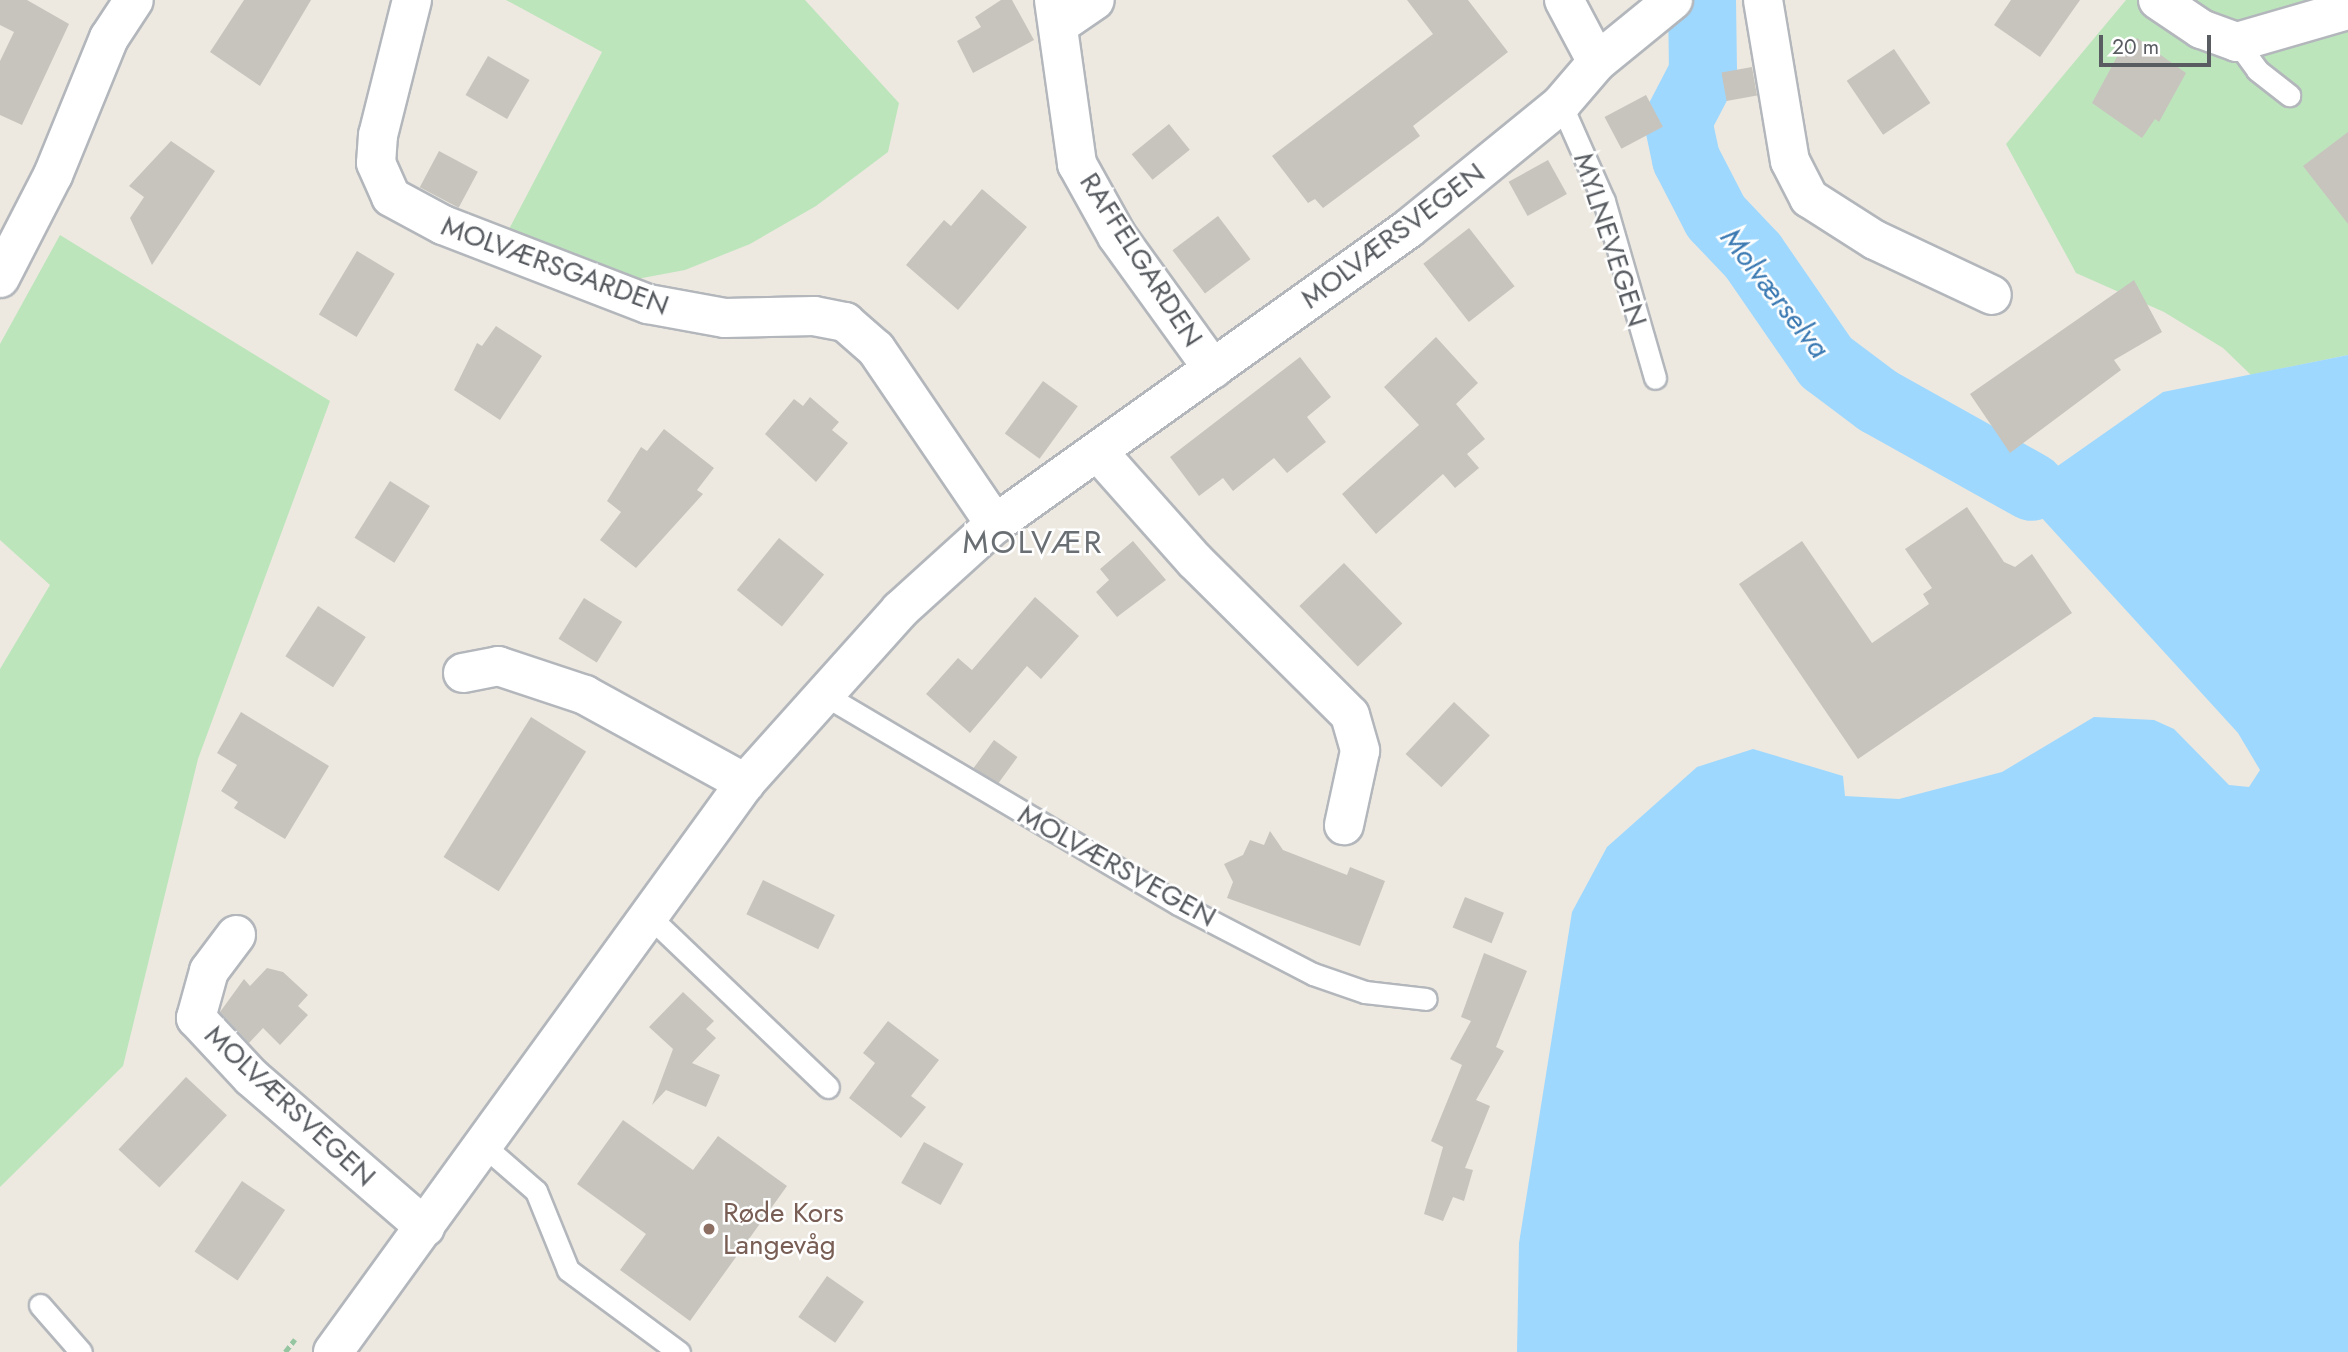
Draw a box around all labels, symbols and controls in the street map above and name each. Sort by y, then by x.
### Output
scale bar [2103,21,2215,65]
text: 20 m [2112,32,2159,62]
street label: MYLNEVEGEN [1566,149,1654,331]
street label: MOLVÆRSVEGEN [1295,156,1491,316]
street label: RAFFELGARDEN [1072,167,1210,353]
street label: MOLVÆRSGARDEN [437,209,673,323]
water label: Molværselva [1713,221,1837,365]
district label: MOLVÆR [963,523,1103,561]
street label: MOLVÆRSVEGEN [1012,798,1222,934]
street label: MOLVÆRSVEGEN [198,1018,382,1194]
place label: Røde Kors Langevåg [723,1196,844,1262]
marker: Røde Kors Langevåg [701,1221,717,1237]

